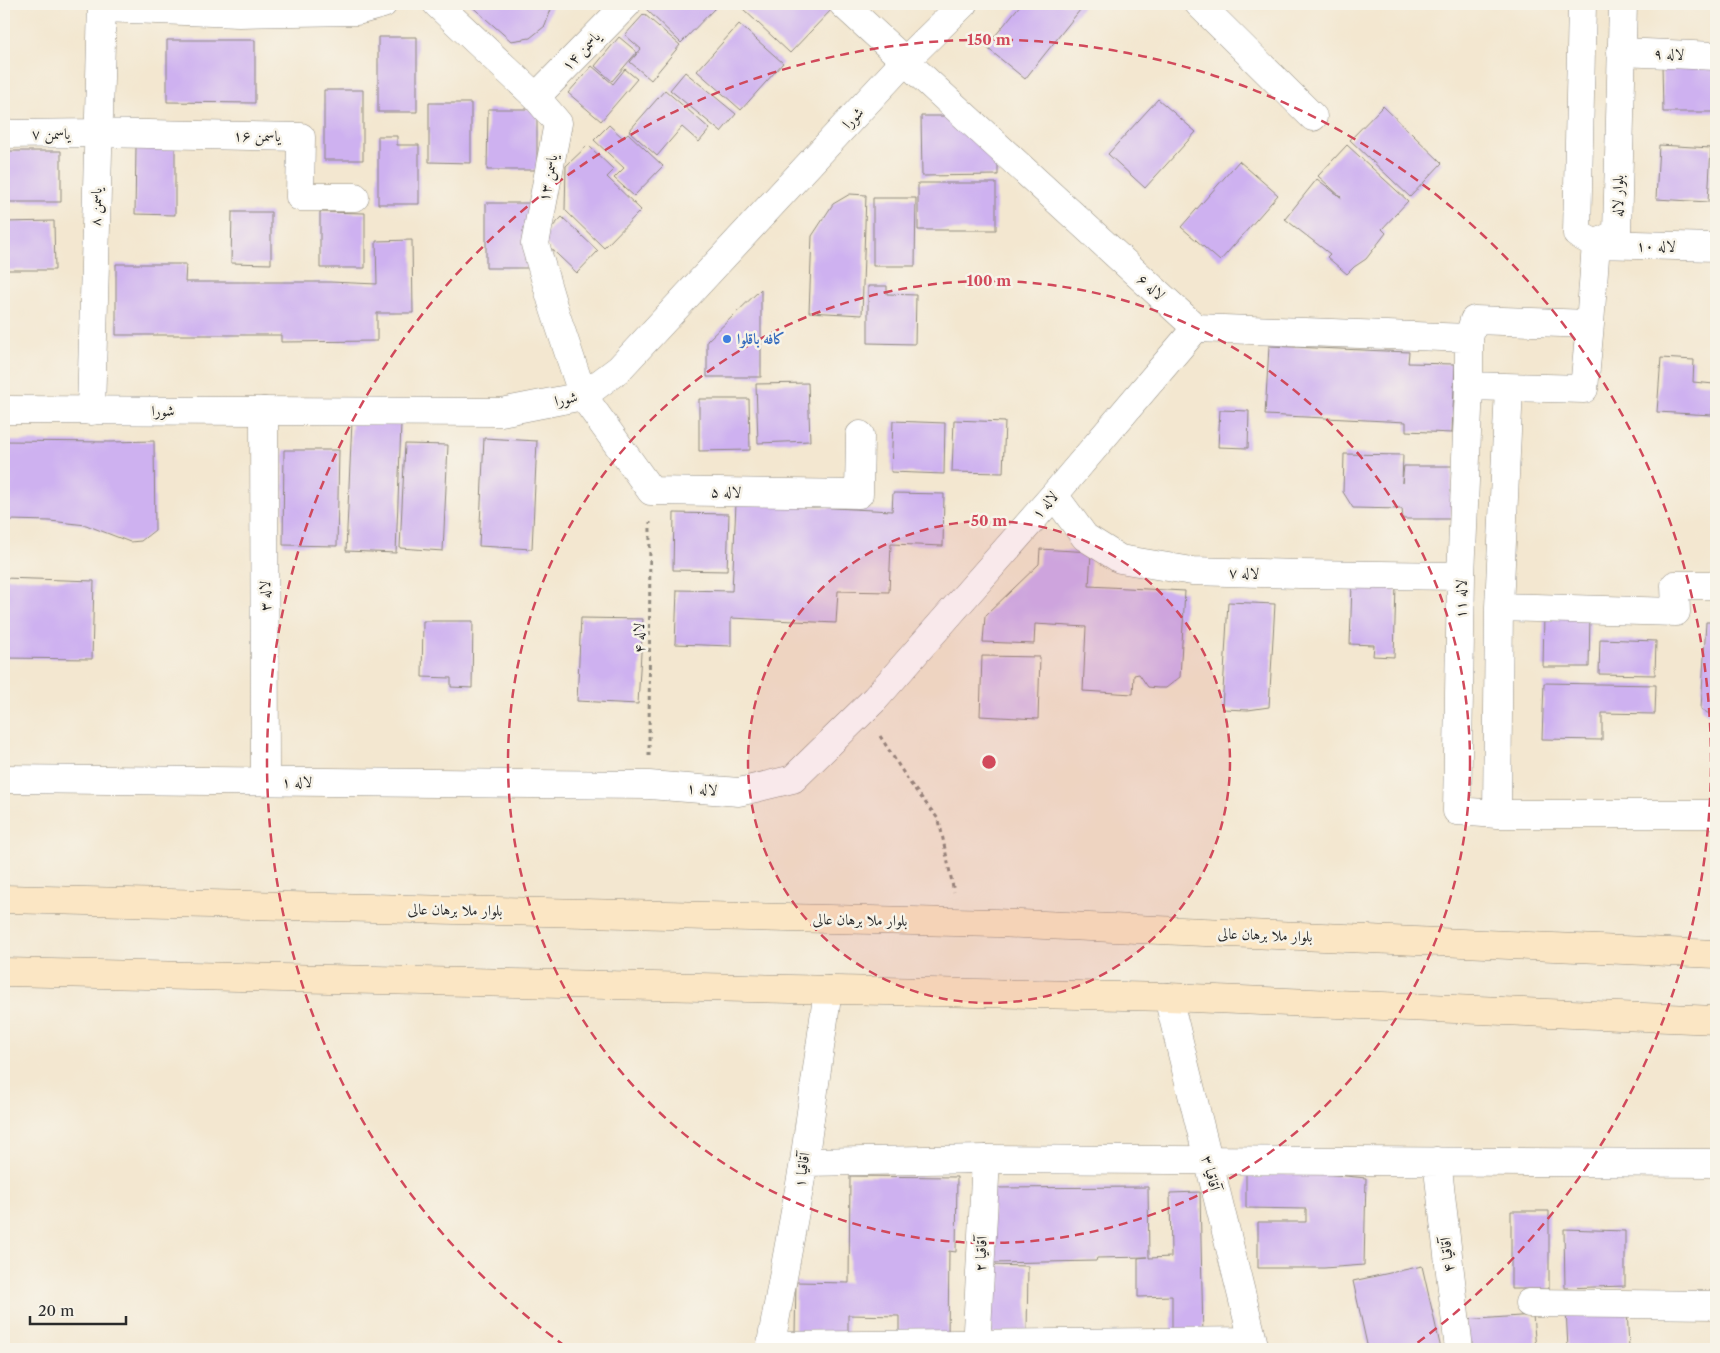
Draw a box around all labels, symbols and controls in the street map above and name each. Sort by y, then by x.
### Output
street label: یاسمن ۱۴ [557,26,606,75]
text: 150 m [967,30,1011,49]
street label: لاله ۹ [1653,43,1685,64]
street label: شورا [838,103,867,133]
street label: یاسمن ۷ [32,124,72,144]
street label: یاسمن ۱۶ [233,126,282,146]
street label: یاسمن ۱۳ [534,152,563,203]
street label: بلوار لاله [1608,174,1627,217]
street label: یاسمن ۸ [85,186,107,227]
street label: لاله ۱۰ [1636,236,1676,255]
street label: لاله ۶ [1134,269,1169,304]
text: 100 m [967,271,1011,290]
place label: کافه باقلوا [737,329,785,349]
marker: کافه باقلوا [721,333,733,345]
street label: شورا [553,387,579,410]
street label: شورا [152,401,174,420]
street label: لاله ۵ [711,482,741,501]
street label: لاله ۱ [1027,487,1062,522]
text: 50 m [971,511,1007,530]
street label: لاله ۷ [1228,562,1260,583]
street label: لاله ۱۱ [1451,579,1470,619]
street label: لاله ۳ [255,581,274,611]
street label: لاله ۴ [629,623,648,653]
centre of rings [980,753,998,771]
street label: لاله ۱ [282,772,312,791]
street label: لاله ۱ [686,778,718,799]
street label: بلوار ملا برهان عالی [407,899,503,920]
street label: بلوار ملا برهان عالی [812,909,908,930]
street label: بلوار ملا برهان عالی [1217,923,1313,946]
street label: آقاقیا ۱ [789,1149,814,1189]
street label: آقاقیا ۳ [1198,1153,1225,1194]
street label: آقاقیا ۲ [970,1234,991,1272]
street label: آقاقیا ۴ [1435,1235,1458,1274]
scale bar [30,1293,126,1325]
text: 20 m [38,1301,74,1320]

